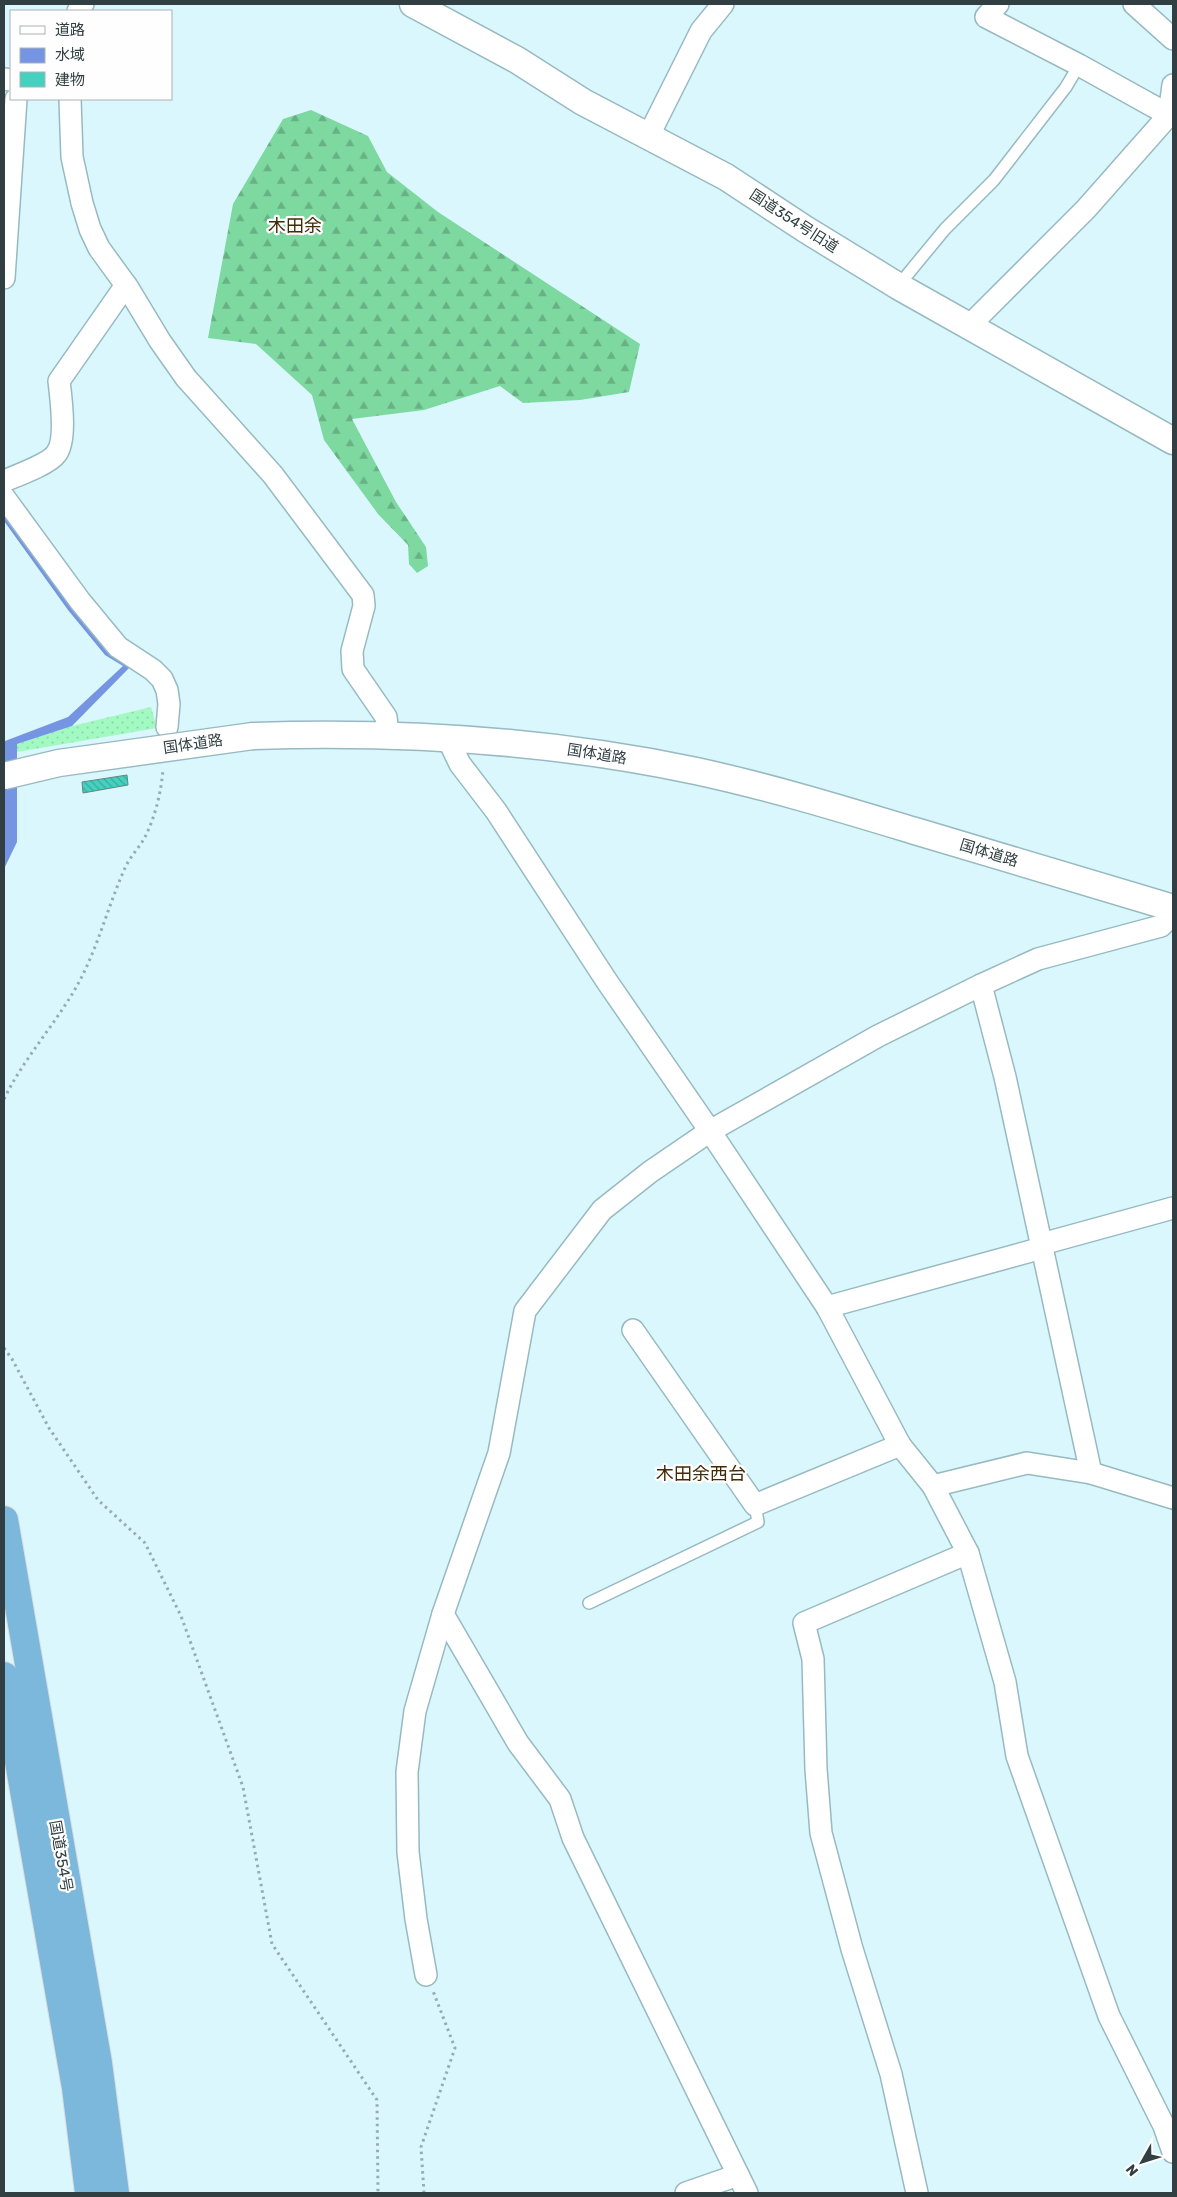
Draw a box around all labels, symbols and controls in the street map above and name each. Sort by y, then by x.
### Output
legend [10,10,172,100]
text: 道路 [55,21,85,39]
text: 水域 [55,46,85,64]
text: 建物 [55,71,85,89]
street label: 国道354号旧道 [746,186,842,256]
district label: 木田余 [268,215,322,237]
street label: 国体道路 [162,731,224,757]
street label: 国体道路 [566,740,628,768]
street label: 国体道路 [958,836,1020,870]
district label: 木田余西台 [656,1463,746,1485]
street label: 国道354号 [46,1819,76,1893]
north arrow [1117,2137,1167,2187]
text: N [1123,2161,1142,2179]

